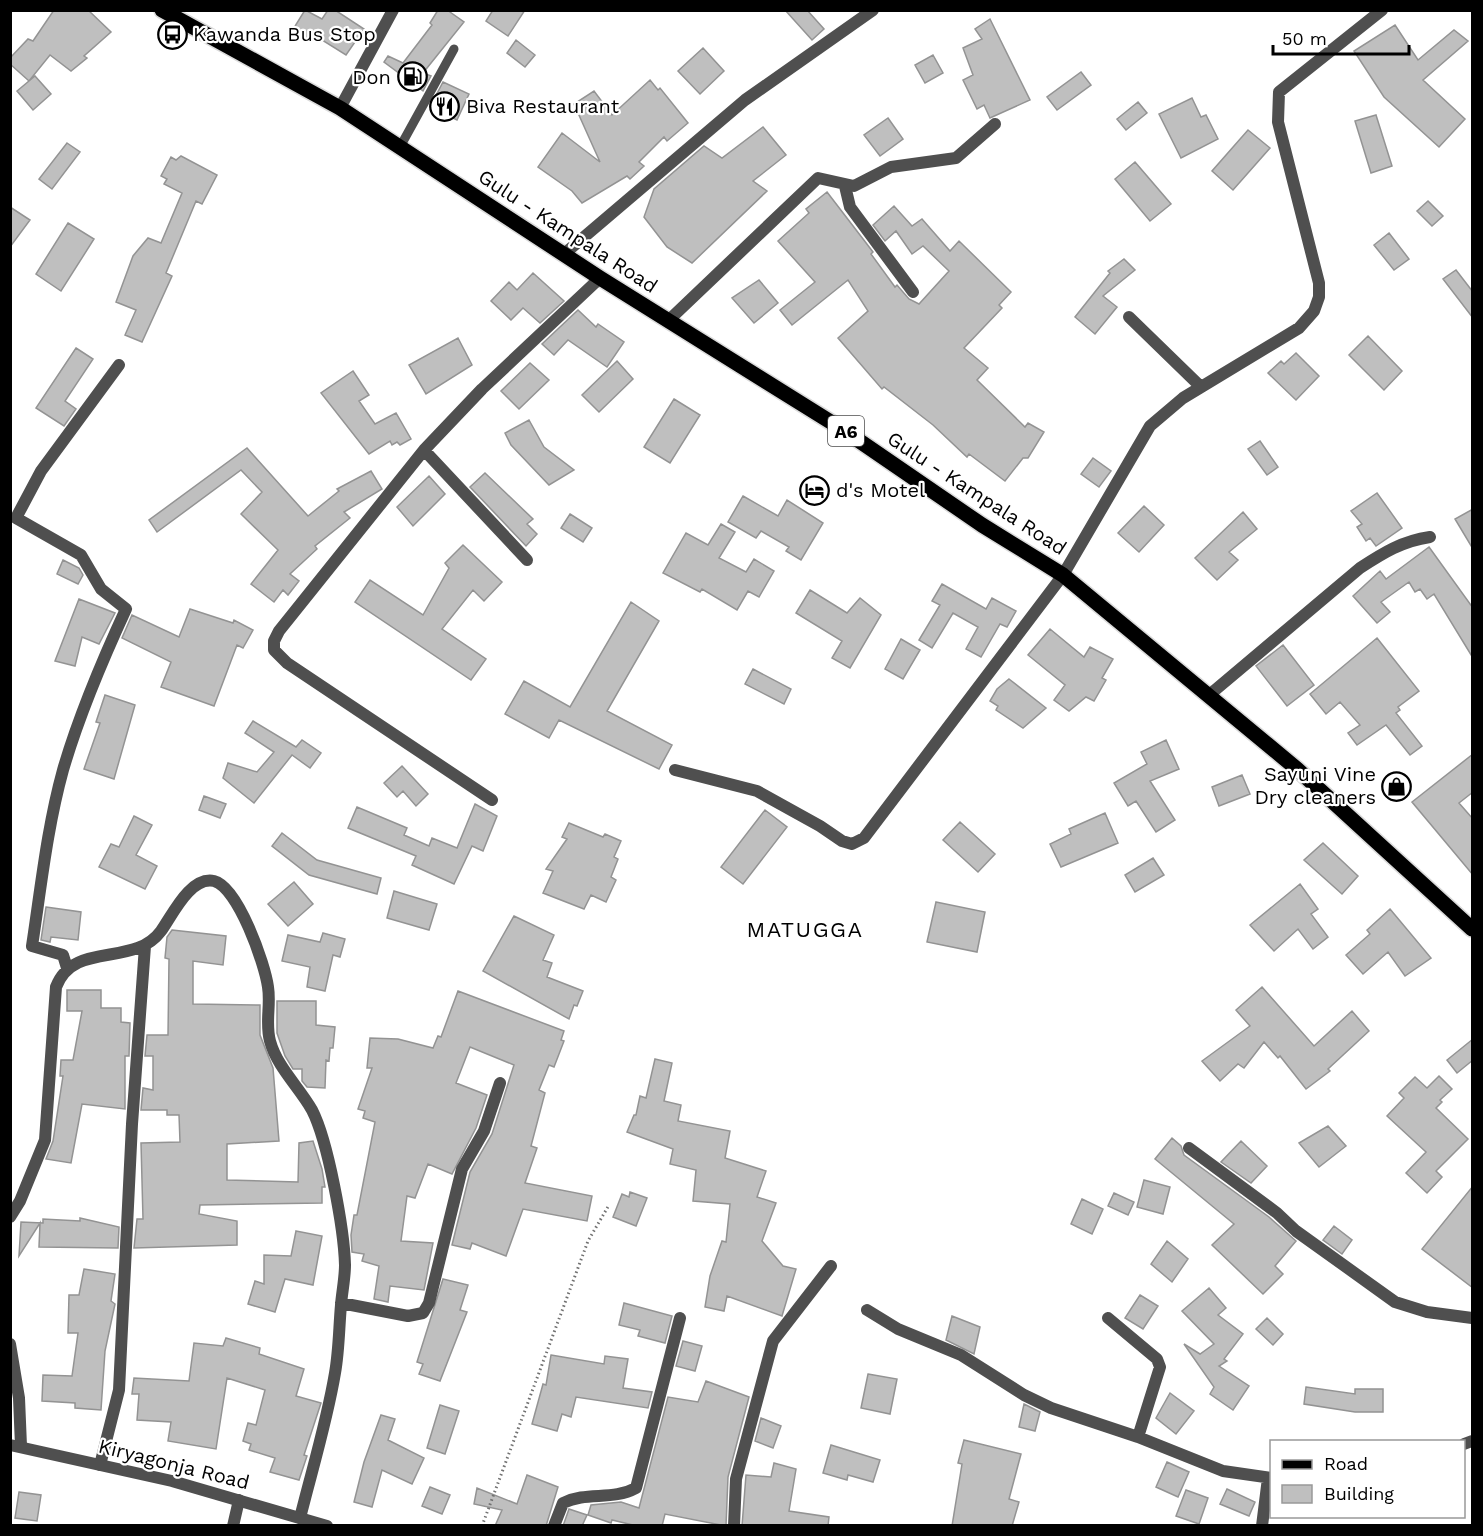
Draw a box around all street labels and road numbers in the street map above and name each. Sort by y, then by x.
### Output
street label: Gulu - Kampala Road [474,164,662,298]
road number: A6 [828,416,864,446]
street label: Gulu - Kampala Road [883,426,1071,560]
street label: Kiryagonja Road [96,1434,252,1494]

